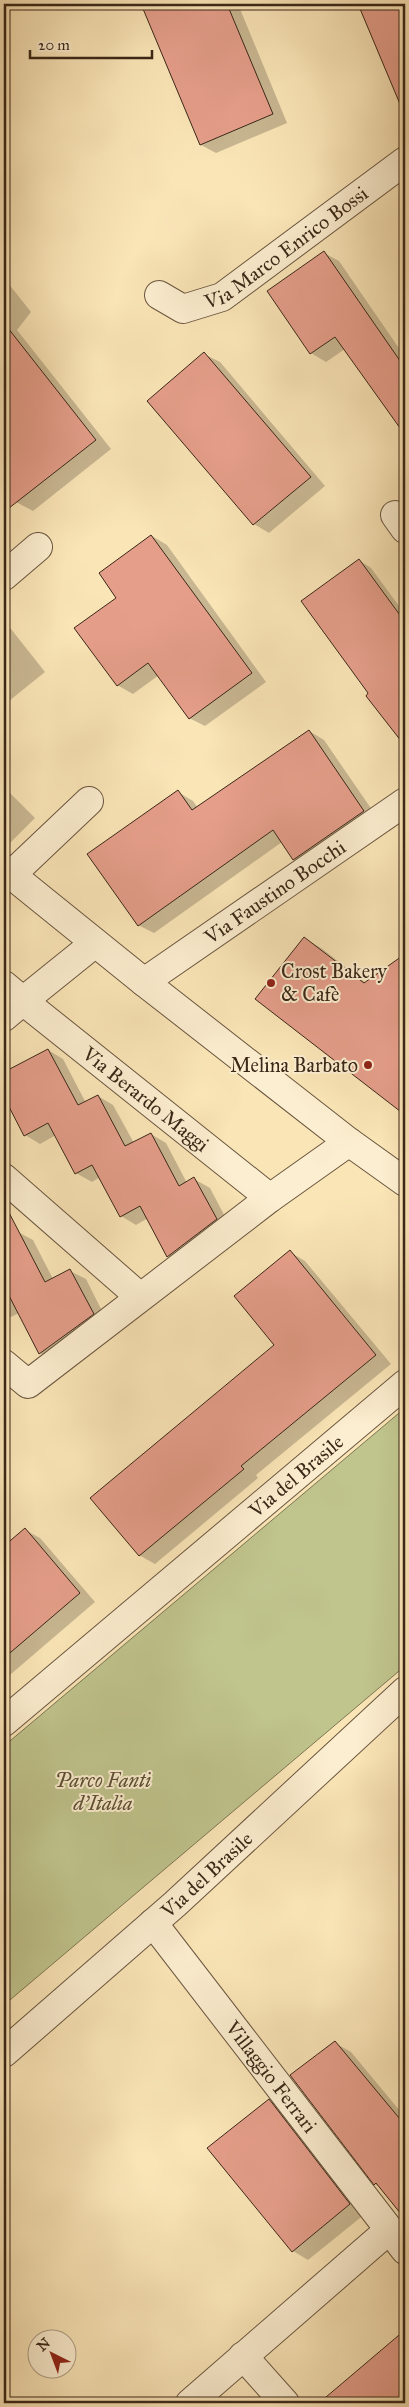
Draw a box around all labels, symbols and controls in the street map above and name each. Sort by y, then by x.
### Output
scale bar [30,28,152,60]
text: 20 m [38,36,70,54]
street label: Via Marco Enrico Bossi [201,181,373,314]
street label: Via Faustino Bocchi [199,834,350,949]
place label: Crost Bakery & Cafè [281,959,388,1006]
marker: Crost Bakery & Cafè [265,977,277,989]
street label: Via Berardo Maggi [77,1041,214,1157]
place label: Melina Barbato [230,1053,358,1077]
marker: Melina Barbato [362,1059,374,1071]
street label: Via del Brasile [243,1429,348,1523]
park label: Parco Fanti d'Italia [55,1768,151,1815]
street label: Via del Brasile [155,1826,257,1923]
street label: Villaggio Ferrari [220,2015,322,2138]
north arrow [28,2330,78,2380]
text: N [34,2334,54,2355]

